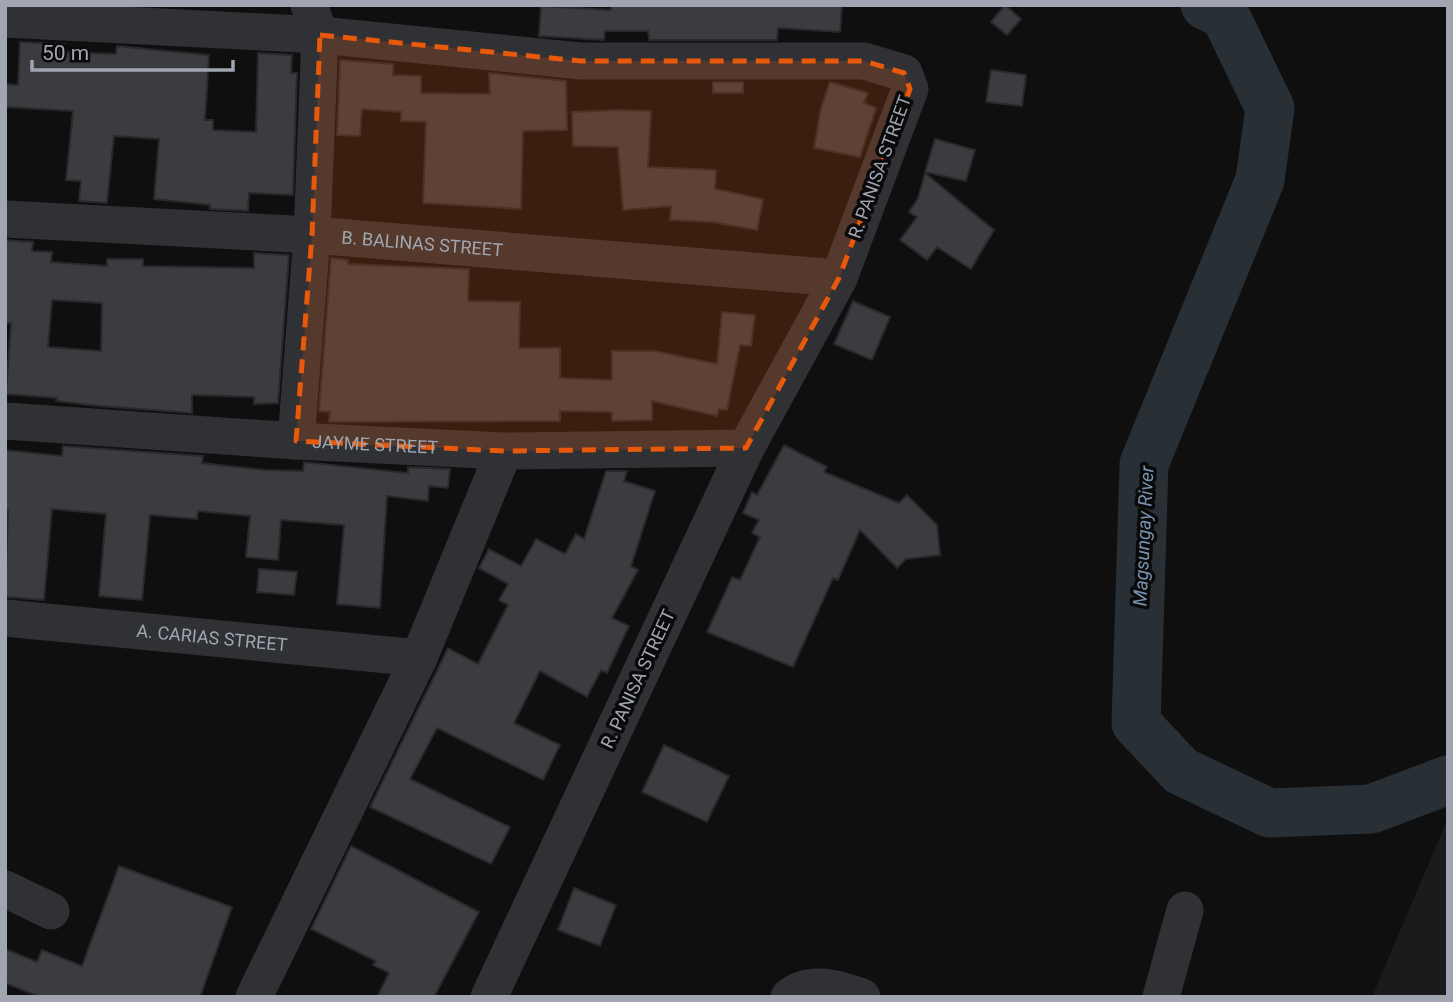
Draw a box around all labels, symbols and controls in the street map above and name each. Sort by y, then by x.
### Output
scale bar [32,28,233,72]
text: 50 m [42,41,89,65]
street label: R. PANISA STREET [844,92,915,241]
street label: B. BALINAS STREET [341,226,504,261]
street label: JAYME STREET [312,431,439,458]
water label: Magsungay River [1128,464,1159,607]
street label: R. PANISA STREET [596,606,679,752]
street label: A. CARIAS STREET [136,620,289,655]

